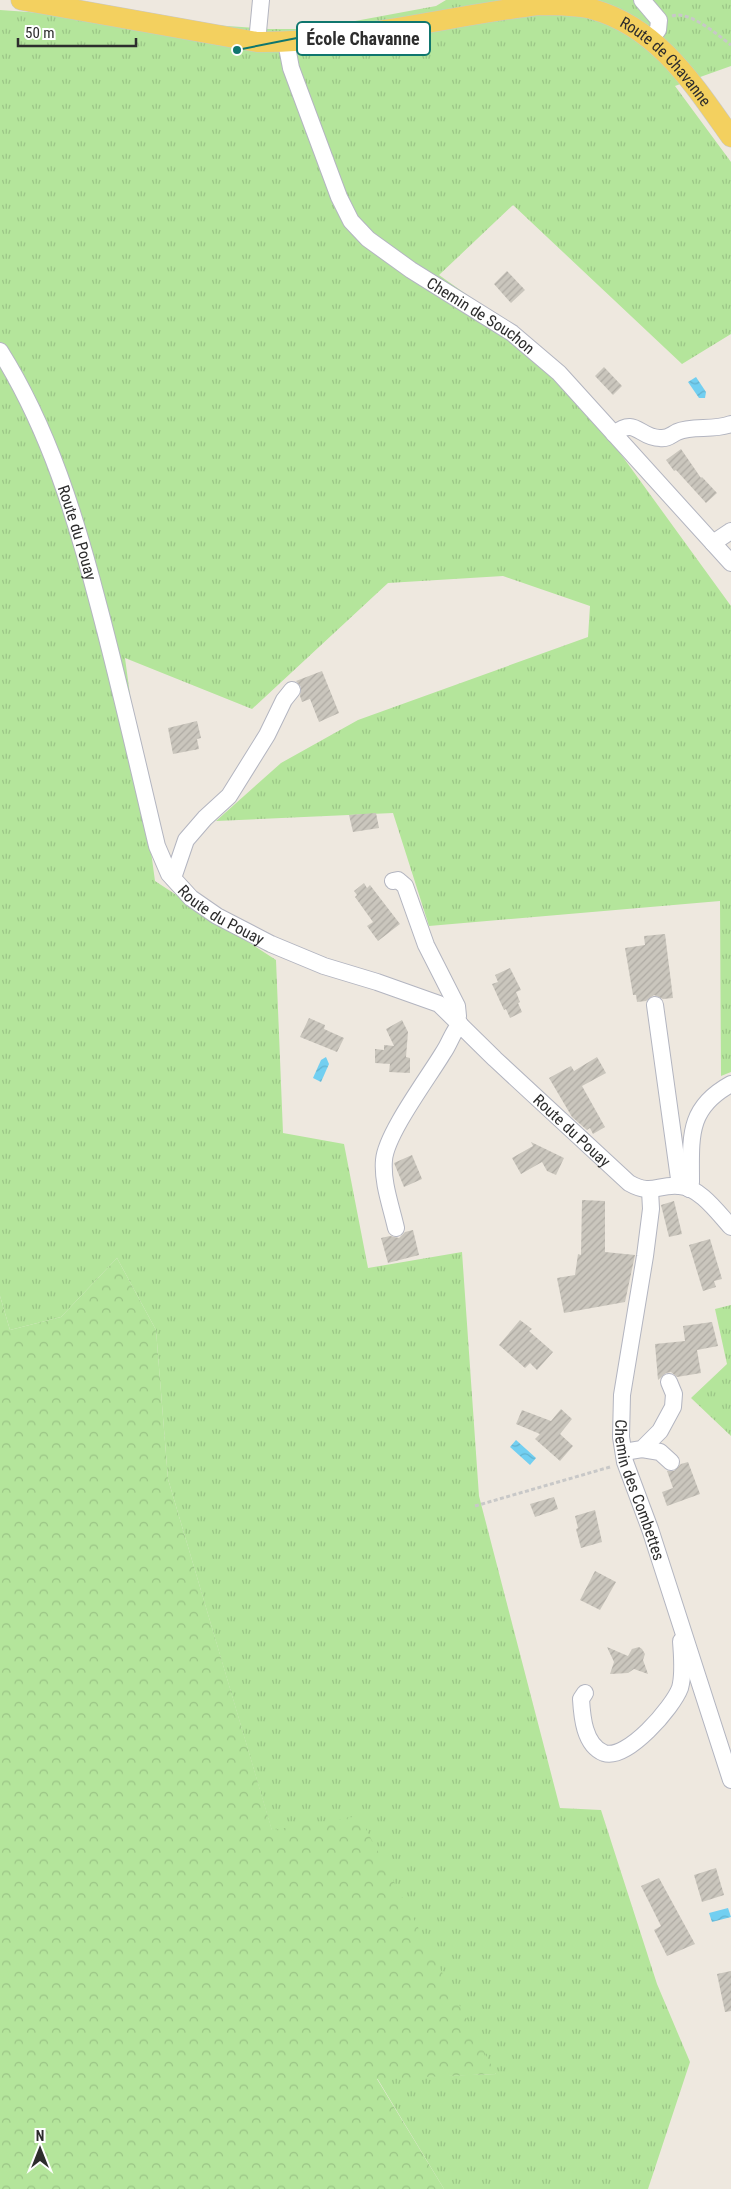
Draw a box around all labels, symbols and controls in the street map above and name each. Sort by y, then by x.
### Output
street label: Route de Chavanne [617,13,715,110]
scale bar [18,15,135,47]
callout: École Chavanne [297,22,430,55]
text: 50 m [25,24,55,42]
text: École Chavanne [306,28,420,49]
street label: Chemin de Souchon [423,273,538,358]
street label: Route du Pouay [54,483,101,582]
street label: Route du Pouay [174,881,268,949]
street label: Route du Pouay [529,1090,614,1171]
street label: Chemin des Combettes [611,1419,668,1563]
north arrow [15,2124,65,2174]
text: N [36,2128,44,2144]

